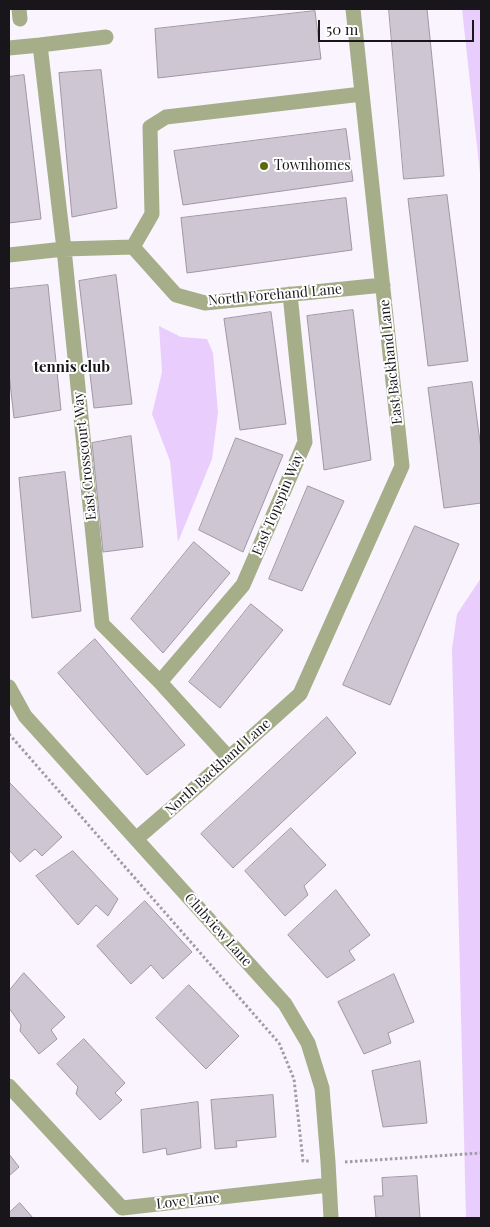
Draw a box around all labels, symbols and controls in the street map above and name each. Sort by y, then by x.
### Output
scale bar [320,10,476,42]
text: 50 m [326,19,358,39]
place label: Townhomes [274,158,350,174]
marker: Townhomes [258,160,270,172]
street label: North Forehand Lane [207,281,343,309]
street label: East Backhand Lane [376,299,406,425]
district label: tennis club [34,358,110,376]
street label: East Crosscourt Way [70,391,100,521]
street label: East Topspin Way [249,450,307,558]
street label: North Backhand Lane [162,715,274,819]
street label: Clubview Lane [181,890,255,970]
street label: Love Lane [155,1189,221,1213]

